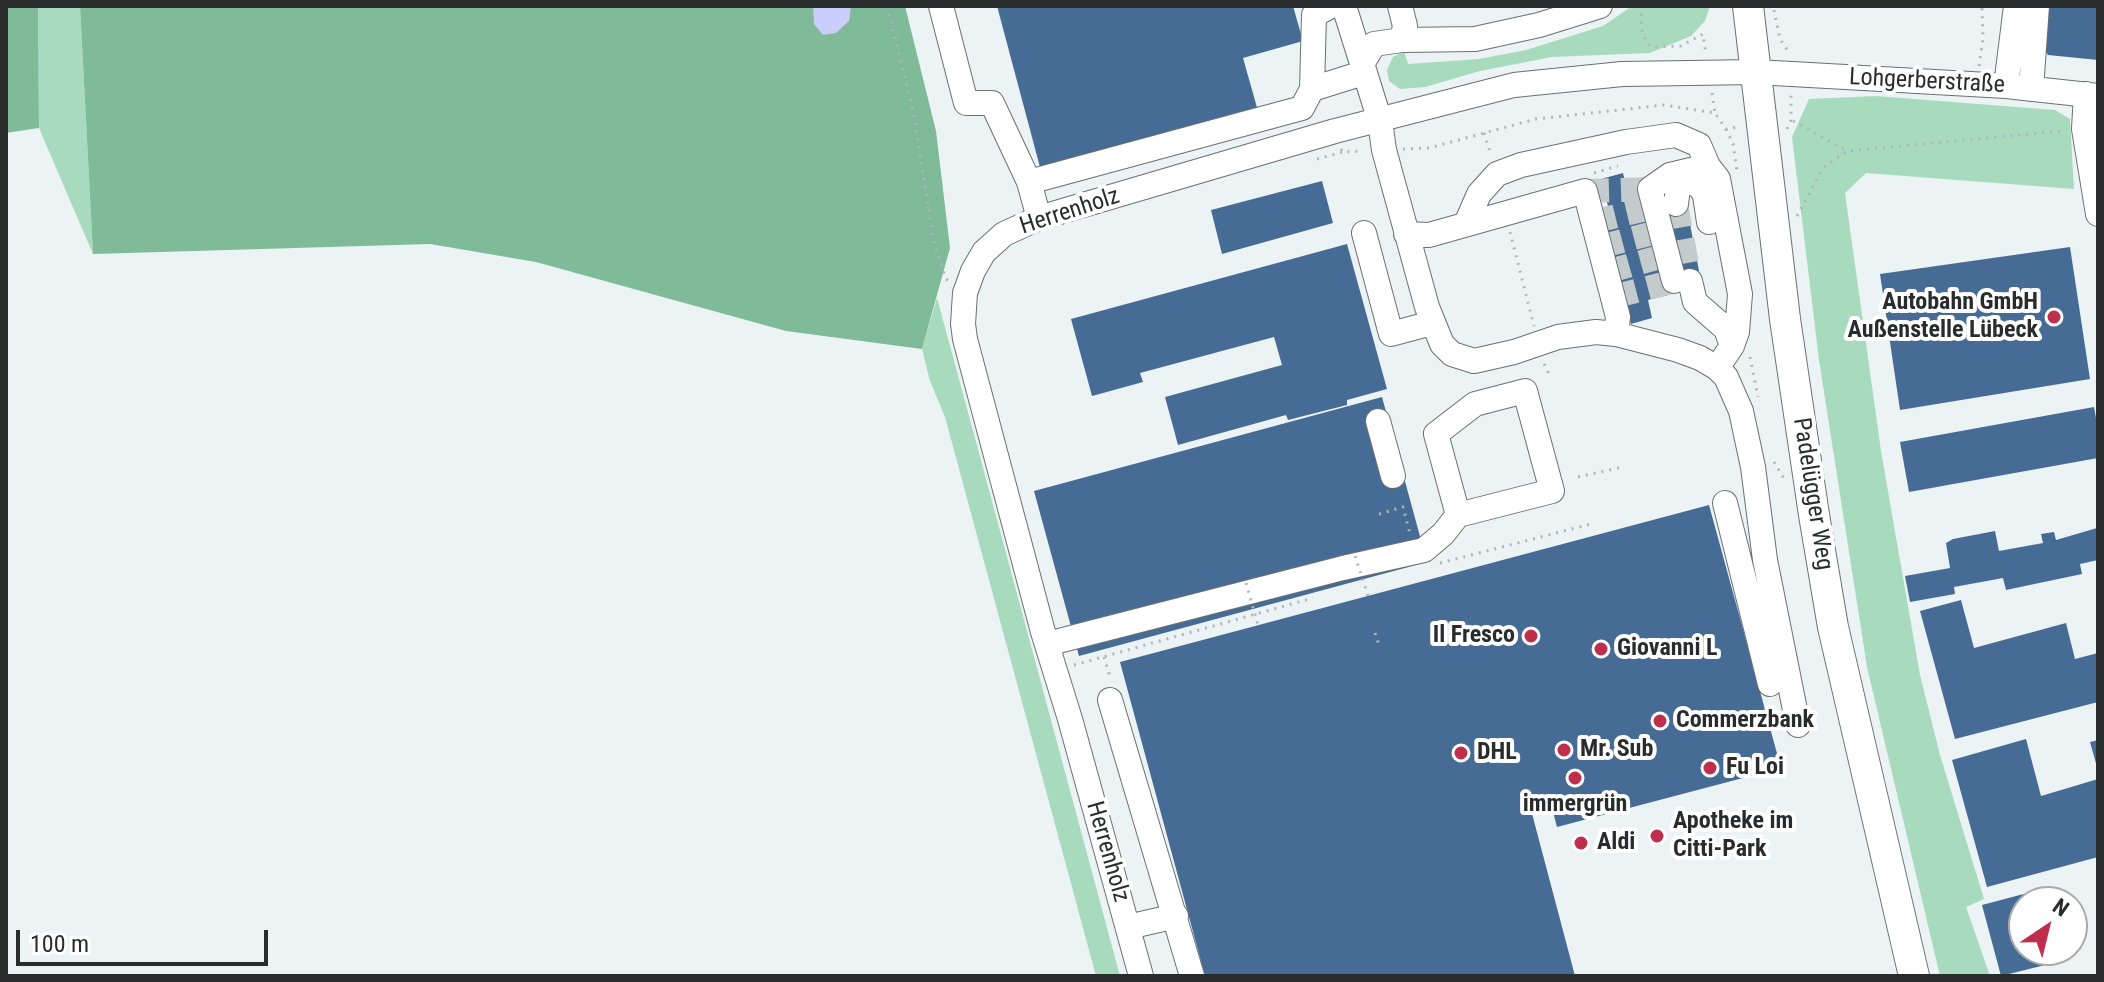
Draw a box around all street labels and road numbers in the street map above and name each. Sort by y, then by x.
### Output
street label: Lohgerberstraße [1848,64,2006,100]
street label: Herrenholz [1017,182,1123,242]
street label: Padelügger Weg [1786,416,1838,572]
street label: Herrenholz [1079,798,1135,906]

